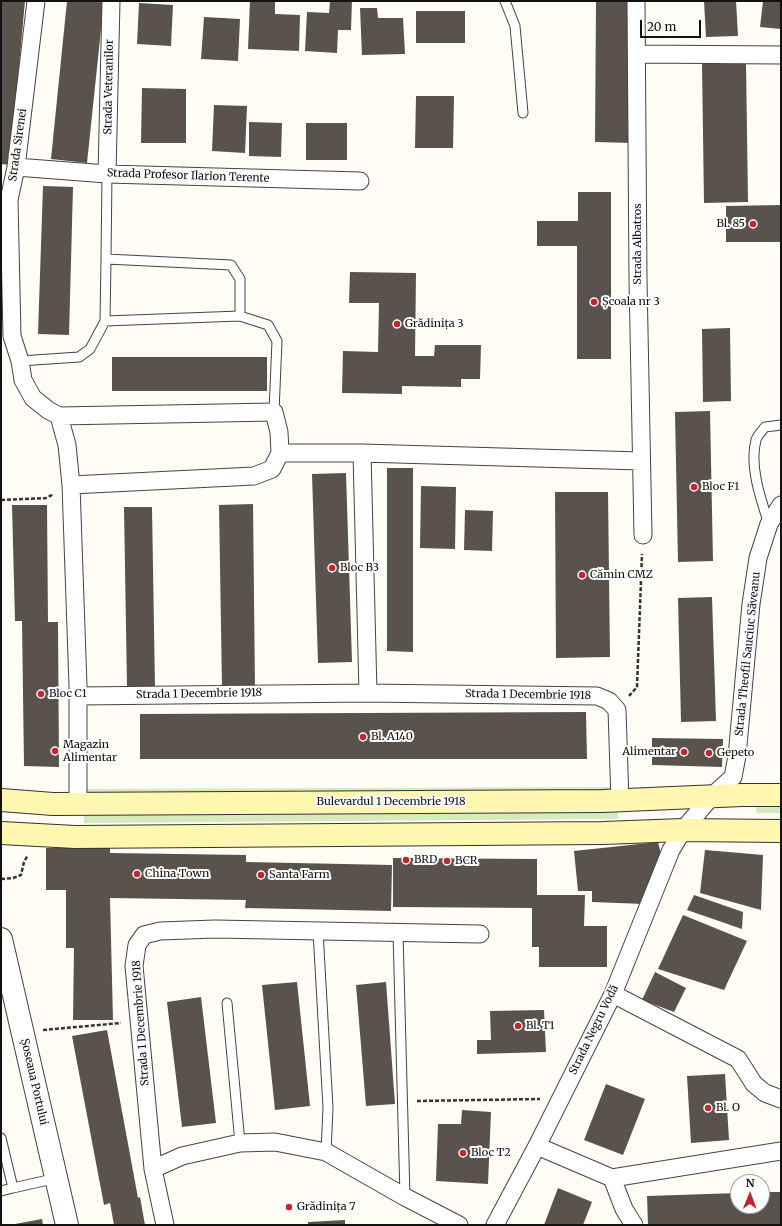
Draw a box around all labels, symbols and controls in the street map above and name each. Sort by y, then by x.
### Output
scale bar [642,12,703,38]
text: 20 m [647,19,676,34]
street label: Strada Veteranilor [102,39,116,135]
street label: Strada Sirenei [6,108,30,182]
street label: Strada Profesor Ilarion Terente [107,167,269,185]
street label: Strada Albatros [631,203,645,285]
place label: Bl. 85 [717,217,745,231]
marker: Bl. 85 [748,219,758,229]
place label: Școala nr 3 [602,295,660,309]
marker: Școala nr 3 [589,297,599,307]
place label: Grădinița 3 [405,317,464,331]
marker: Grădinița 3 [392,319,402,329]
place label: Bloc F1 [702,480,739,494]
marker: Bloc F1 [689,482,699,492]
place label: Bloc B3 [340,561,379,575]
marker: Bloc B3 [327,563,337,573]
place label: Cămin CMZ [590,568,653,582]
marker: Cămin CMZ [577,570,587,580]
street label: Strada Theofil Sauciuc Săveanu [733,571,763,737]
street label: Strada 1 Decembrie 1918 [136,686,262,702]
place label: Bloc C1 [49,687,87,701]
street label: Strada 1 Decembrie 1918 [465,687,591,703]
marker: Bloc C1 [36,689,46,699]
place label: Bl. A140 [371,730,413,744]
marker: Bl. A140 [358,732,368,742]
place label: Magazin Alimentar [63,738,117,764]
place label: Alimentar [622,745,676,759]
marker: Magazin Alimentar [50,746,60,756]
place label: Gepeto [717,746,754,760]
marker: Alimentar [679,747,689,757]
marker: Gepeto [704,748,714,758]
street label: Bulevardul 1 Decembrie 1918 [317,795,465,809]
place label: BRD [414,853,437,867]
place label: BCR [455,854,478,868]
marker: BRD [401,855,411,865]
marker: BCR [442,856,452,866]
place label: China Town [145,867,209,881]
place label: Santa Farm [269,868,330,882]
marker: China Town [132,869,142,879]
marker: Santa Farm [256,870,266,880]
street label: Strada 1 Decembrie 1918 [130,960,152,1086]
street label: Strada Negru Vodă [567,983,621,1077]
place label: Bl. T1 [526,1019,555,1033]
marker: Bl. T1 [513,1021,523,1031]
street label: Șoseaua Portului [18,1037,50,1127]
place label: Bl. O [716,1101,740,1115]
marker: Bl. O [703,1103,713,1113]
place label: Bloc T2 [471,1146,511,1160]
marker: Bloc T2 [458,1148,468,1158]
north arrow [730,1174,770,1214]
text: N [746,1176,755,1190]
place label: Grădinița 7 [297,1200,356,1214]
marker: Grădinița 7 [284,1202,294,1212]

